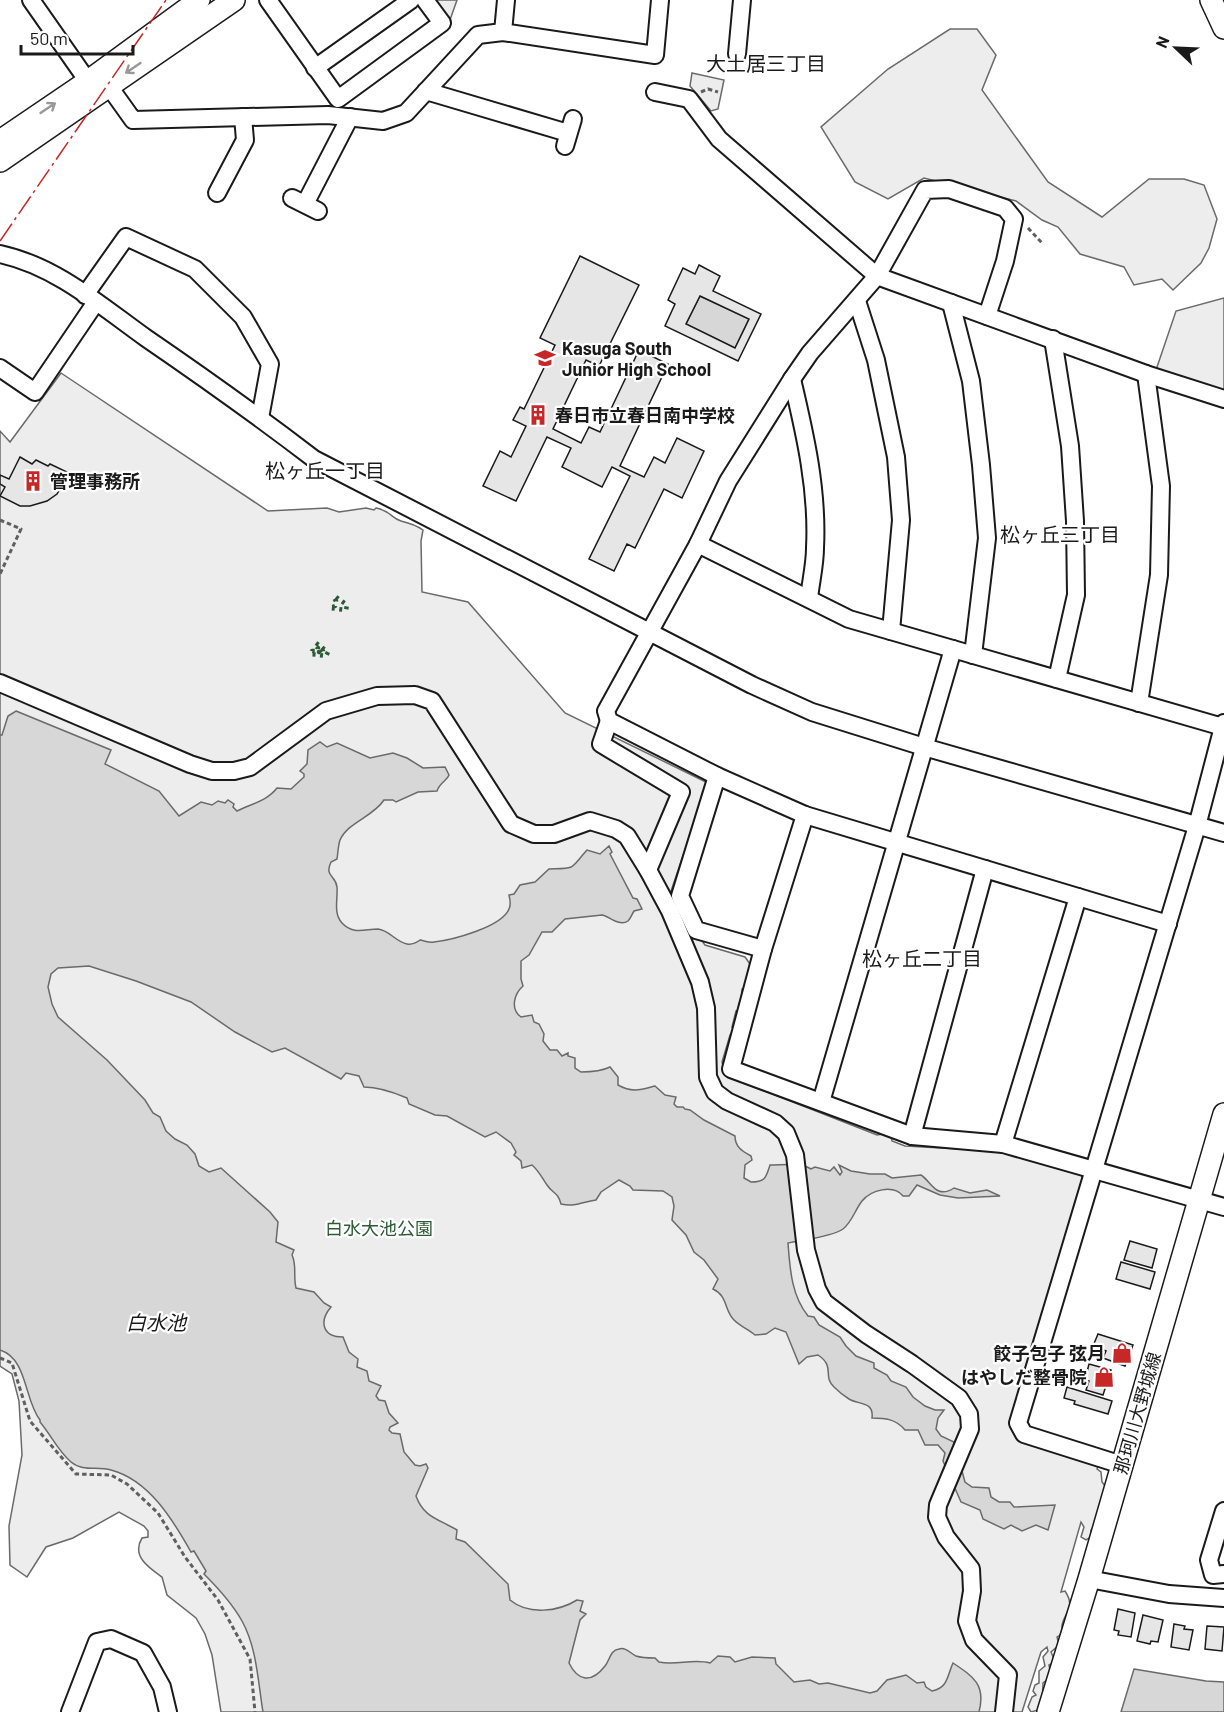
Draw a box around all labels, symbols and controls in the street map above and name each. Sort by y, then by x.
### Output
scale bar [21,18,134,56]
north arrow [1146,18,1206,78]
text: 50 m [30,27,68,49]
text: N [1151,33,1173,51]
district label: 大土居三丁目 [706,51,826,75]
one-way arrow [126,62,142,74]
one-way arrow [40,102,56,114]
place label: Kasuga South Junior High School [562,337,711,380]
school or university icon: Kasuga South Junior High School [533,346,557,370]
building icon: 春日市立春日南中学校 [526,403,550,427]
place label: 春日市立春日南中学校 [555,404,735,426]
district label: 松ヶ丘一丁目 [265,458,385,482]
building icon: 管理事務所 [21,469,45,493]
place label: 管理事務所 [50,470,140,492]
district label: 松ヶ丘三丁目 [1000,522,1120,546]
district label: 松ヶ丘二丁目 [862,946,982,970]
park label: 白水大池公園 [325,1217,433,1239]
water label: 白水池 [126,1310,188,1334]
shop icon: 餃子包子 弦月 [1110,1341,1134,1365]
place label: 餃子包子 弦月 [992,1342,1105,1364]
street label: 那珂川大野城線 [1109,1349,1165,1477]
shop icon: はやしだ整骨院 [1092,1365,1116,1389]
place label: はやしだ整骨院 [961,1366,1087,1388]

